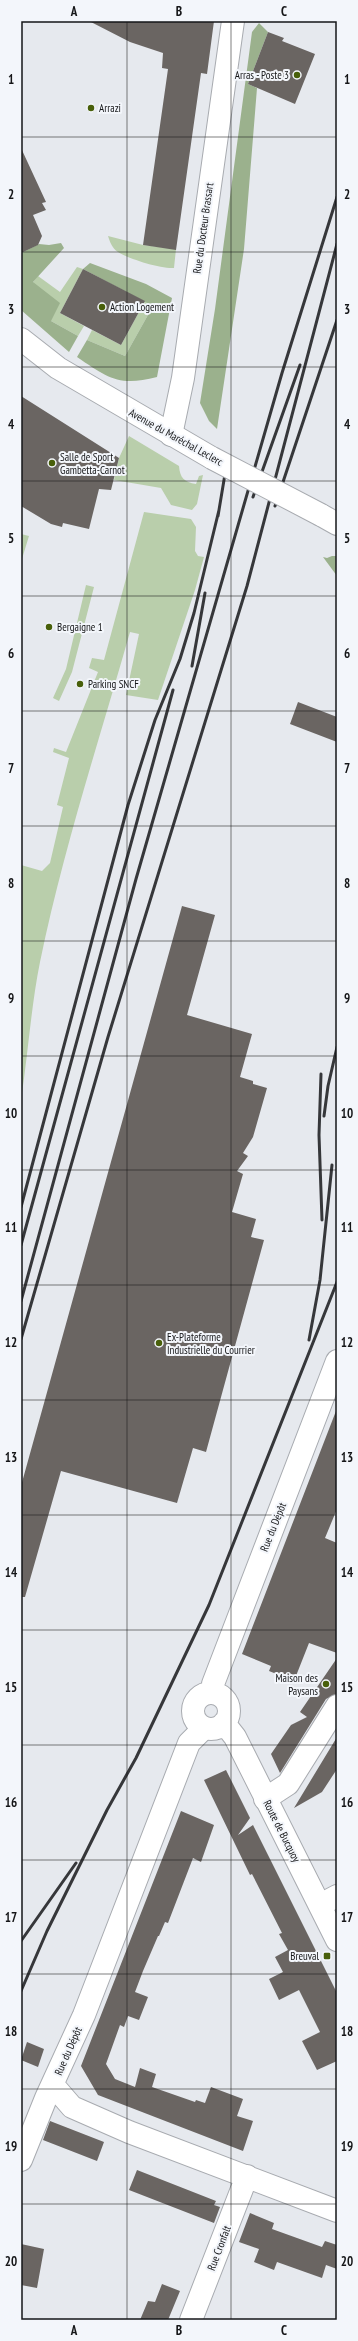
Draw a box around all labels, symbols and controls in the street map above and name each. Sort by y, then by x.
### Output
text: A [70,3,78,20]
text: B [176,3,182,20]
text: C [281,3,287,20]
place label: Arras - Poste 3 [235,68,289,82]
marker: Arras - Poste 3 [292,70,302,80]
text: 1 [8,71,14,88]
text: 1 [344,71,350,88]
place label: Arrazi [99,101,121,115]
marker: Arrazi [86,103,96,113]
street label: Rue du Docteur Brassart [190,182,216,274]
text: 2 [8,186,14,203]
text: 2 [344,186,350,203]
place label: Action Logement [110,300,174,314]
text: 3 [8,301,14,318]
text: 3 [344,301,350,318]
marker: Action Logement [97,302,107,312]
street label: Avenue du Maréchal Leclerc [126,405,226,469]
text: 4 [8,416,15,433]
text: 4 [344,416,351,433]
place label: Salle de Sport Gambetta-Carnot [60,450,125,477]
marker: Salle de Sport Gambetta-Carnot [47,458,57,468]
text: 5 [8,530,14,547]
text: 5 [344,530,350,547]
place label: Bergaigne 1 [57,620,103,634]
marker: Bergaigne 1 [44,622,54,632]
text: 6 [8,645,14,662]
text: 6 [344,645,350,662]
place label: Parking SNCF [88,677,139,691]
marker: Parking SNCF [75,679,85,689]
text: 7 [8,760,14,777]
text: 7 [344,760,350,777]
text: 8 [8,875,14,892]
text: 8 [344,875,350,892]
text: 9 [8,990,14,1007]
text: 9 [344,990,350,1007]
text: 10 [5,1105,17,1122]
text: 10 [341,1105,353,1122]
text: 11 [5,1219,17,1236]
text: 11 [341,1219,353,1236]
place label: Ex-Plateforme Industrielle du Courrier [167,1330,255,1357]
text: 12 [5,1334,17,1351]
text: 12 [341,1334,353,1351]
marker: Ex-Plateforme Industrielle du Courrier [154,1338,164,1348]
text: 13 [5,1449,17,1466]
text: 13 [341,1449,353,1466]
street label: Rue du Dépôt [257,1500,289,1554]
text: 14 [5,1564,18,1581]
text: 14 [341,1564,354,1581]
place label: Maison des Paysans [276,1671,318,1698]
text: 15 [5,1679,17,1696]
marker: Maison des Paysans [321,1679,331,1689]
text: 15 [341,1679,353,1696]
text: 16 [5,1794,17,1811]
text: 16 [341,1794,353,1811]
street label: Route de Bucquoy [260,1798,304,1865]
text: 17 [5,1909,17,1926]
text: 17 [341,1909,353,1926]
place label: Breuval [290,1949,319,1963]
marker: Breuval [322,1951,332,1961]
text: 18 [5,2023,17,2040]
text: 18 [341,2023,353,2040]
street label: Rue du Dépôt [51,2025,85,2077]
text: 19 [5,2138,17,2155]
text: 19 [341,2138,353,2155]
street label: Rue Cronfalt [204,2223,234,2273]
text: 20 [5,2253,17,2270]
text: 20 [341,2253,353,2270]
text: A [70,2322,78,2339]
text: B [176,2322,182,2339]
text: C [281,2322,287,2339]

